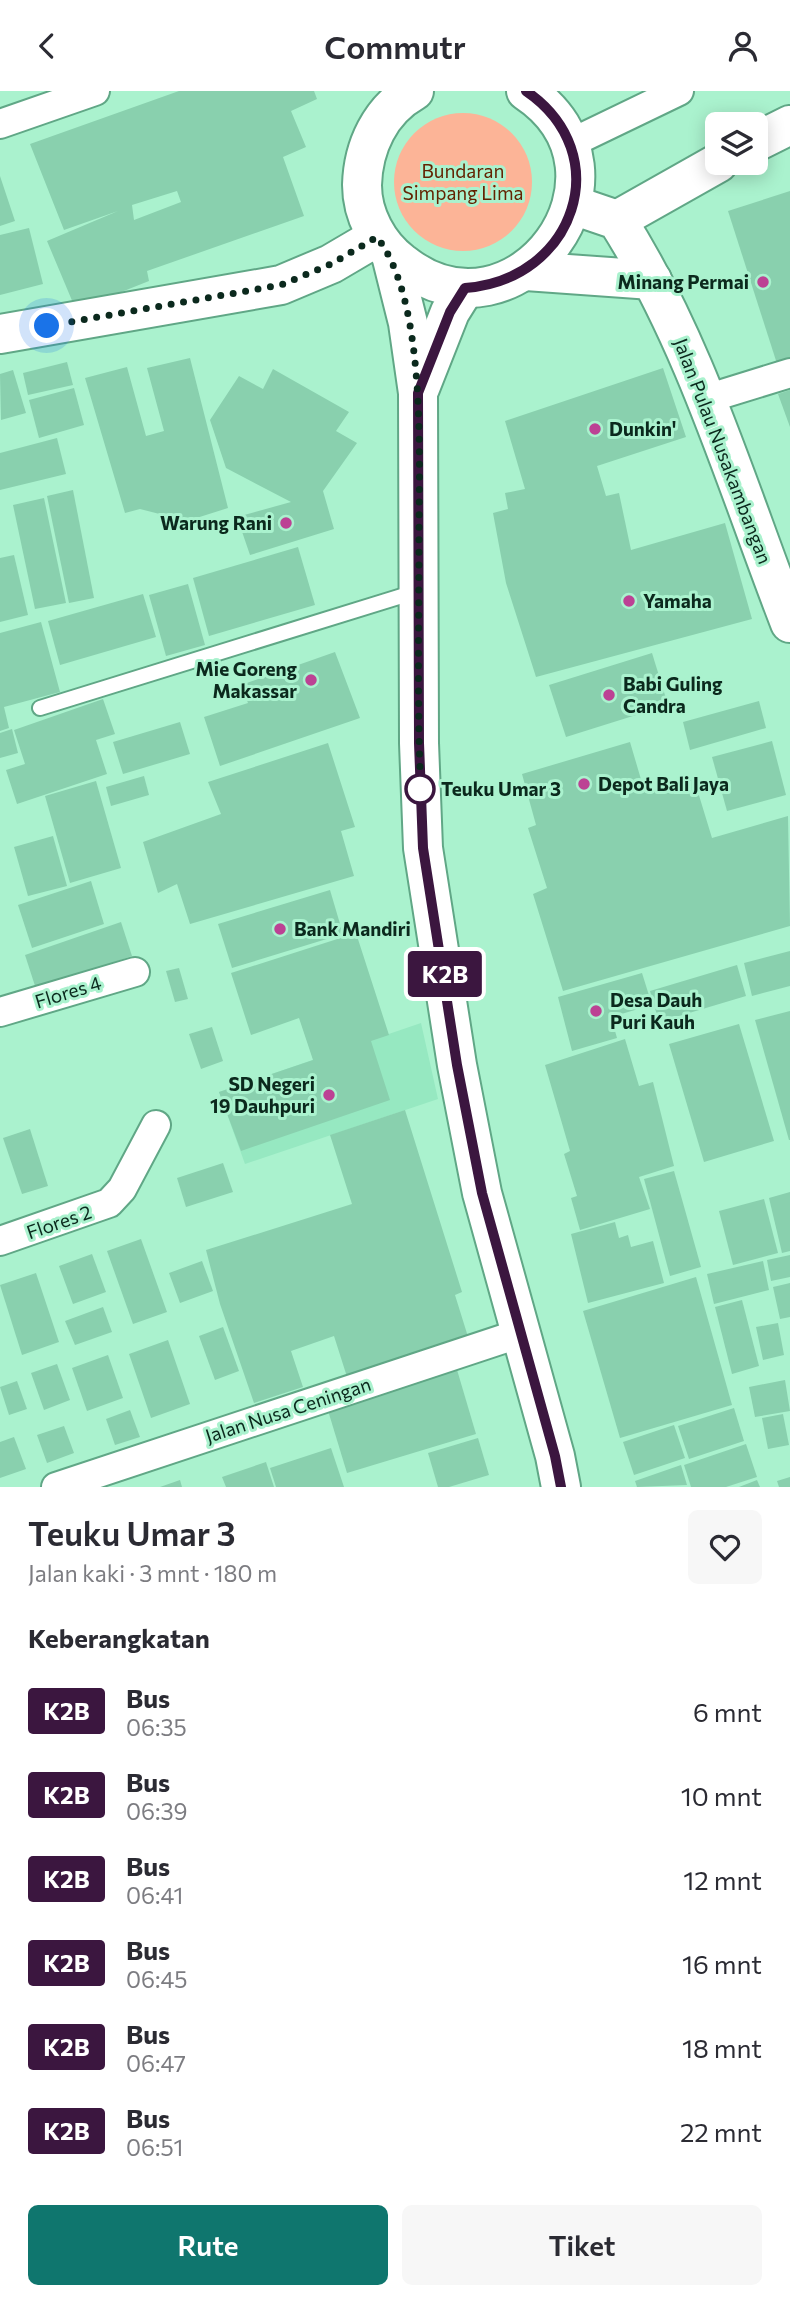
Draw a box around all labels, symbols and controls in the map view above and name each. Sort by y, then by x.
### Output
text: Commutr [324,26,466,66]
icon: back [28,27,66,65]
icon: person [724,27,762,65]
map controls [705,112,768,175]
button: layers [705,112,768,175]
park label: Bundaran Simpang Lima [403,159,523,204]
place label: Minang Permai [618,270,749,293]
marker: Minang Permai [755,274,771,290]
your location [29,308,64,343]
street label: Jalan Pulau Nusakambangan [670,335,777,567]
place label: Dunkin' [609,417,676,440]
marker: Dunkin' [587,421,603,437]
place label: Warung Rani [160,511,272,534]
marker: Warung Rani [278,515,294,531]
place label: Yamaha [643,589,712,612]
marker: Yamaha [621,593,637,609]
place label: Mie Goreng Makassar [196,657,298,702]
marker: Mie Goreng Makassar [303,672,319,688]
place label: Babi Guling Candra [623,672,723,717]
marker: Babi Guling Candra [601,687,617,703]
place label: Depot Bali Jaya [598,772,729,795]
marker: Teuku Umar 3 [405,774,435,804]
marker: Depot Bali Jaya [576,776,592,792]
place label: Teuku Umar 3 [441,777,561,800]
place label: Bank Mandiri [294,917,411,940]
marker: Bank Mandiri [272,921,288,937]
line badge: K2B [405,951,485,997]
text: K2B [422,959,468,988]
street label: Flores 4 [32,971,104,1012]
place label: Desa Dauh Puri Kauh [610,988,702,1033]
marker: Desa Dauh Puri Kauh [588,1003,604,1019]
place label: SD Negeri 19 Dauhpuri [210,1072,315,1117]
marker: SD Negeri 19 Dauhpuri [321,1087,337,1103]
street label: Flores 2 [23,1200,94,1243]
street label: Jalan Nusa Ceningan [202,1372,373,1447]
button: heart [688,1510,762,1584]
text: Teuku Umar 3 [28,1512,236,1553]
text: Jalan kaki · 3 mnt · 180 m [28,1559,277,1587]
text: Keberangkatan [28,1622,210,1653]
text: Bus [126,1682,170,1713]
text: K2B [43,1696,90,1725]
text: 6 mnt [693,1696,762,1727]
text: 06:35 [126,1713,187,1741]
text: Bus [126,1766,170,1797]
text: K2B [43,1780,90,1809]
text: 10 mnt [681,1780,762,1811]
text: 06:39 [126,1797,187,1825]
text: Bus [126,1850,170,1881]
text: K2B [43,1864,90,1893]
text: 12 mnt [683,1864,762,1895]
text: 06:41 [126,1881,183,1909]
text: Bus [126,1934,170,1965]
text: K2B [43,1948,90,1977]
text: 16 mnt [682,1948,762,1979]
text: 06:45 [126,1965,187,1993]
text: Bus [126,2018,170,2049]
text: K2B [43,2032,90,2061]
text: 18 mnt [682,2032,762,2063]
text: 06:47 [126,2049,186,2077]
text: Bus [126,2102,170,2133]
text: K2B [43,2116,90,2145]
text: 22 mnt [680,2116,762,2147]
text: 06:51 [126,2133,183,2161]
button: Rute [28,2205,388,2285]
button: Tiket [402,2205,762,2285]

